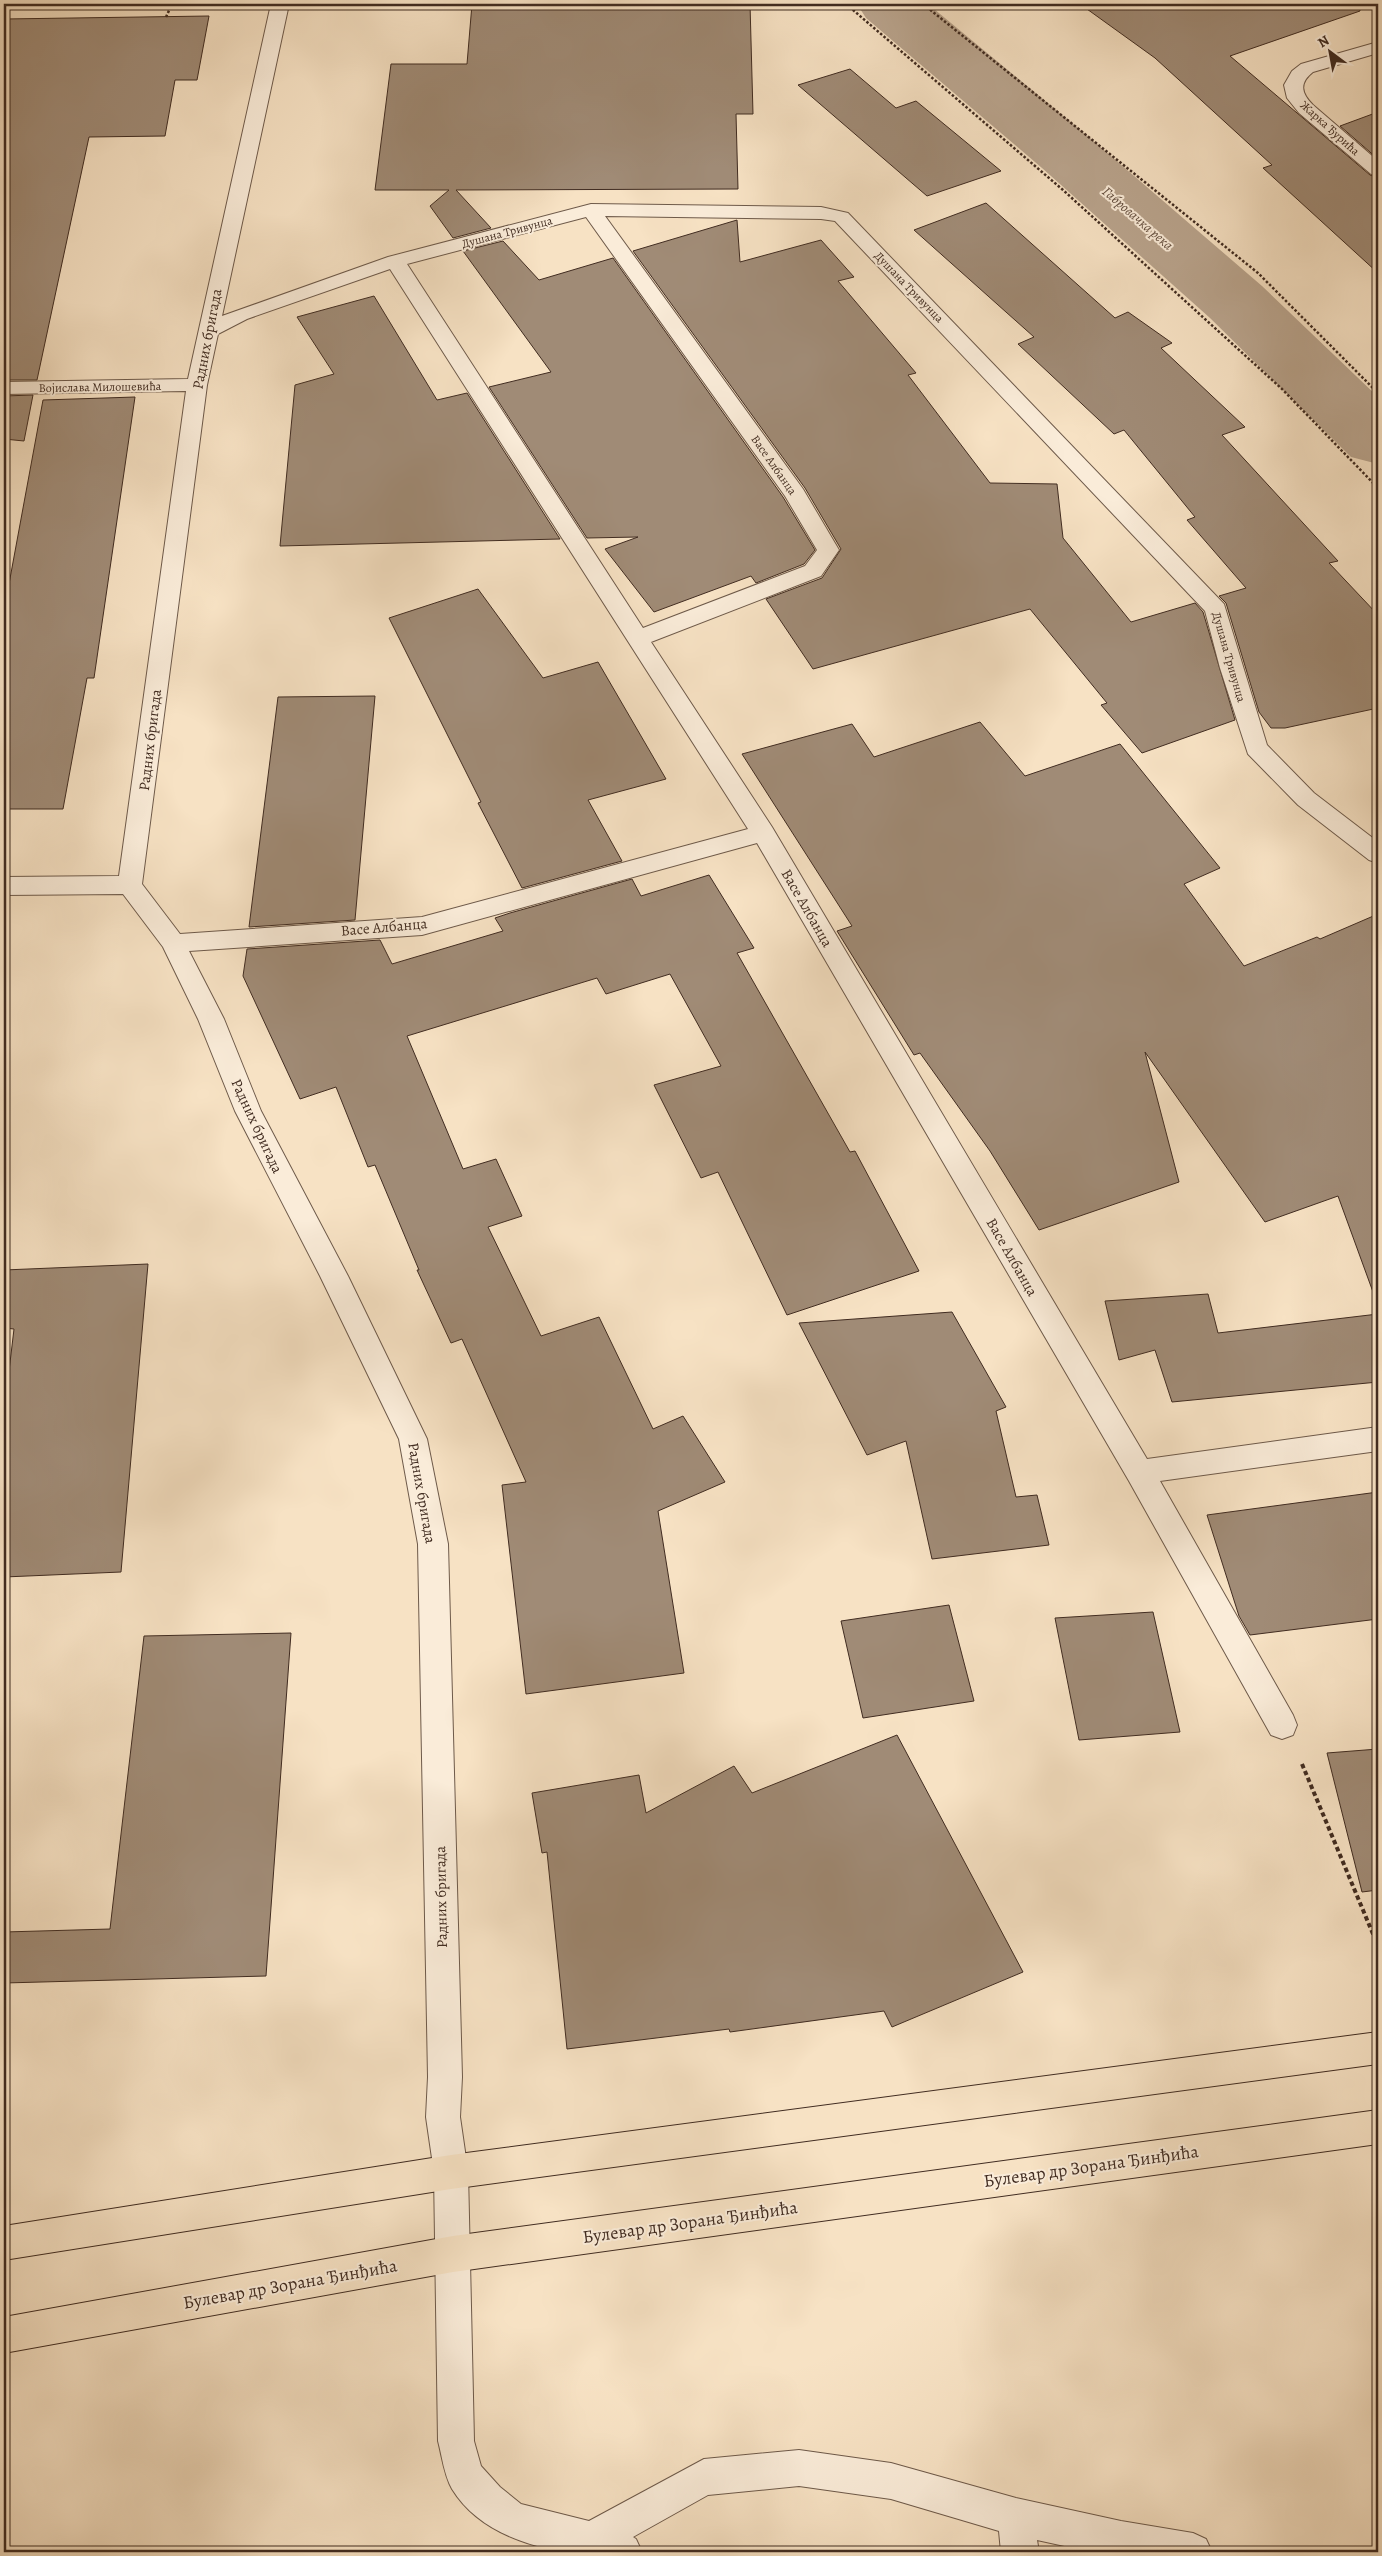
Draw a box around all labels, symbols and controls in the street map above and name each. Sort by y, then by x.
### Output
north arrow [1304,28,1354,78]
text: N [1314,31,1333,52]
street label: Жарка Ђурића [1297,97,1364,159]
water label: Габровачка река [1098,182,1178,255]
street label: Душана Тривунца [460,212,555,252]
street label: Душана Тривунца [871,248,947,326]
street label: Радних бригада [187,287,227,391]
street label: Војислава Милошевића [39,378,162,396]
street label: Васе Албанца [747,432,801,498]
street label: Душана Тривунца [1208,610,1250,704]
street label: Радних бригада [134,688,166,792]
street label: Васе Албанца [777,865,837,951]
street label: Васе Албанца [340,913,428,941]
street label: Радних бригада [226,1076,288,1177]
street label: Васе Албанца [982,1214,1042,1300]
street label: Радних бригада [403,1441,441,1545]
street label: Радних бригада [430,1846,452,1948]
street label: Булевар др Зорана Ђинђића [982,2139,1201,2193]
street label: Булевар др Зорана Ђинђића [581,2195,800,2249]
street label: Булевар др Зорана Ђинђића [181,2253,400,2315]

